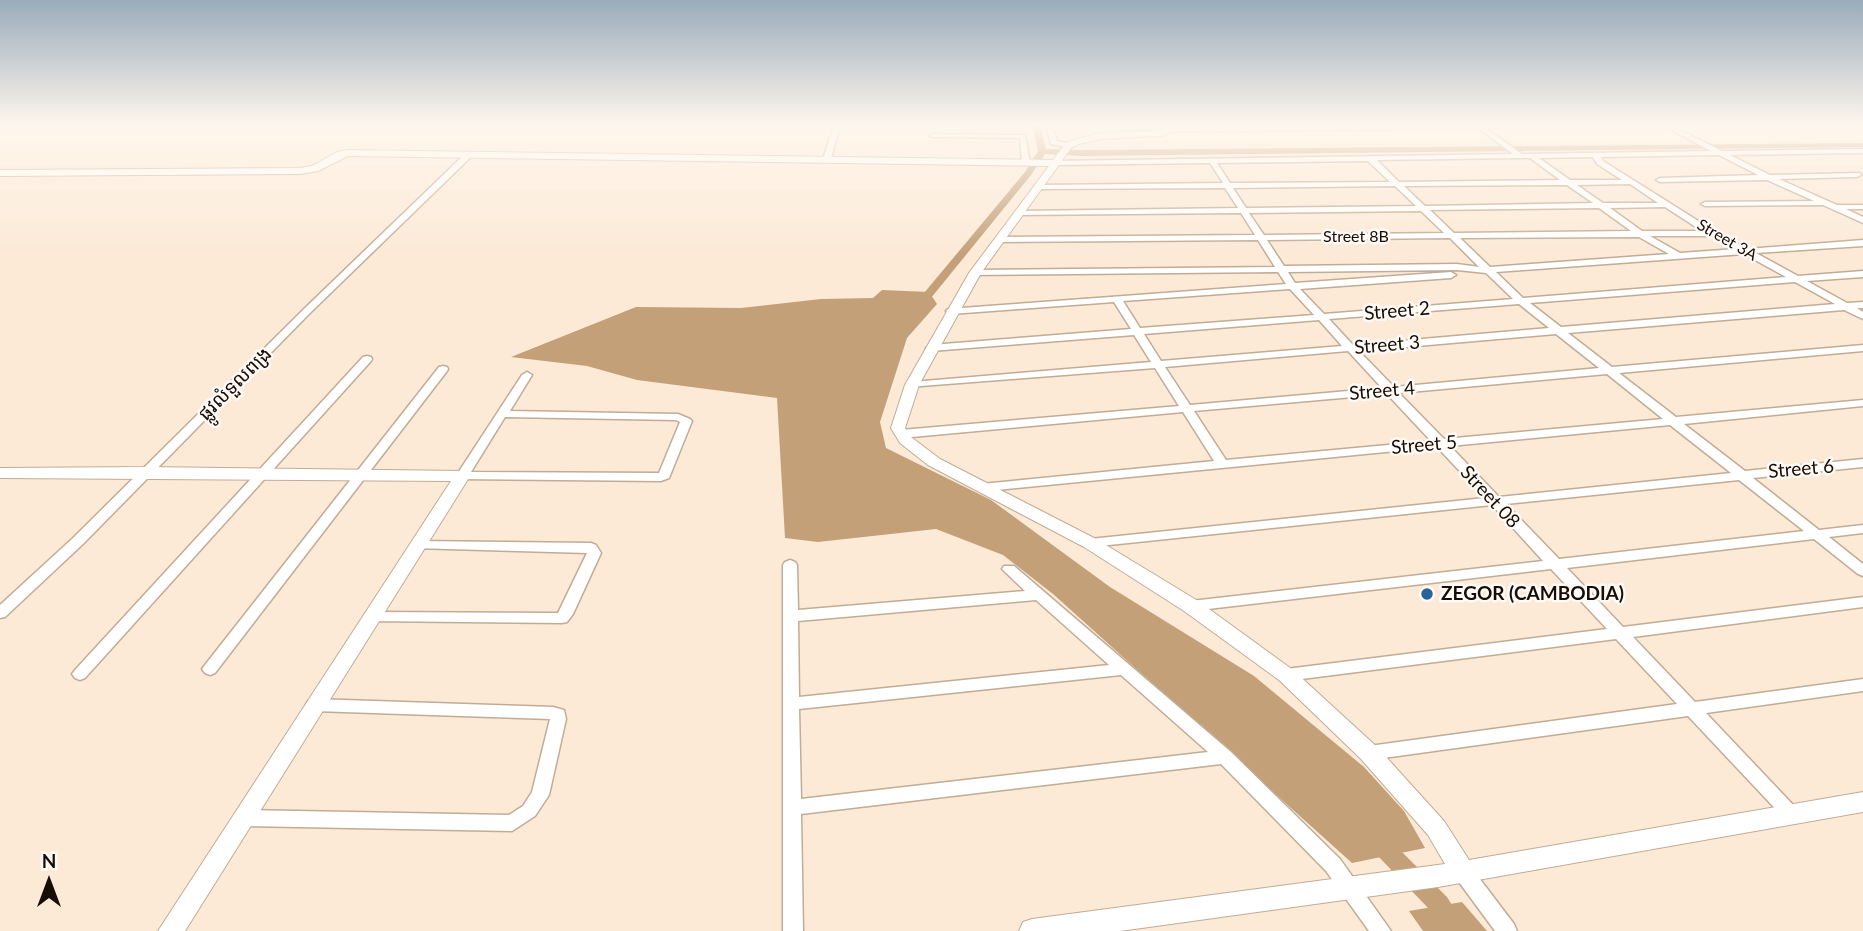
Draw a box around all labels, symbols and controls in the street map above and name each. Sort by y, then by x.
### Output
street label: Street 3A [1693,215,1761,265]
street label: Street 8B [1323,227,1389,247]
street label: Street 2 [1363,297,1431,325]
street label: Street 3 [1353,331,1421,359]
street label: ផ្លូវលំទួលពង្រ [194,343,276,425]
street label: Street 4 [1348,377,1416,405]
street label: Street 5 [1390,431,1458,459]
street label: Street 6 [1767,455,1835,483]
street label: Street 08 [1455,461,1525,533]
place label: ZEGOR (CAMBODIA) [1441,583,1624,605]
marker: ZEGOR (CAMBODIA) [1419,586,1435,602]
north arrow [14,847,84,917]
text: N [42,849,56,872]

